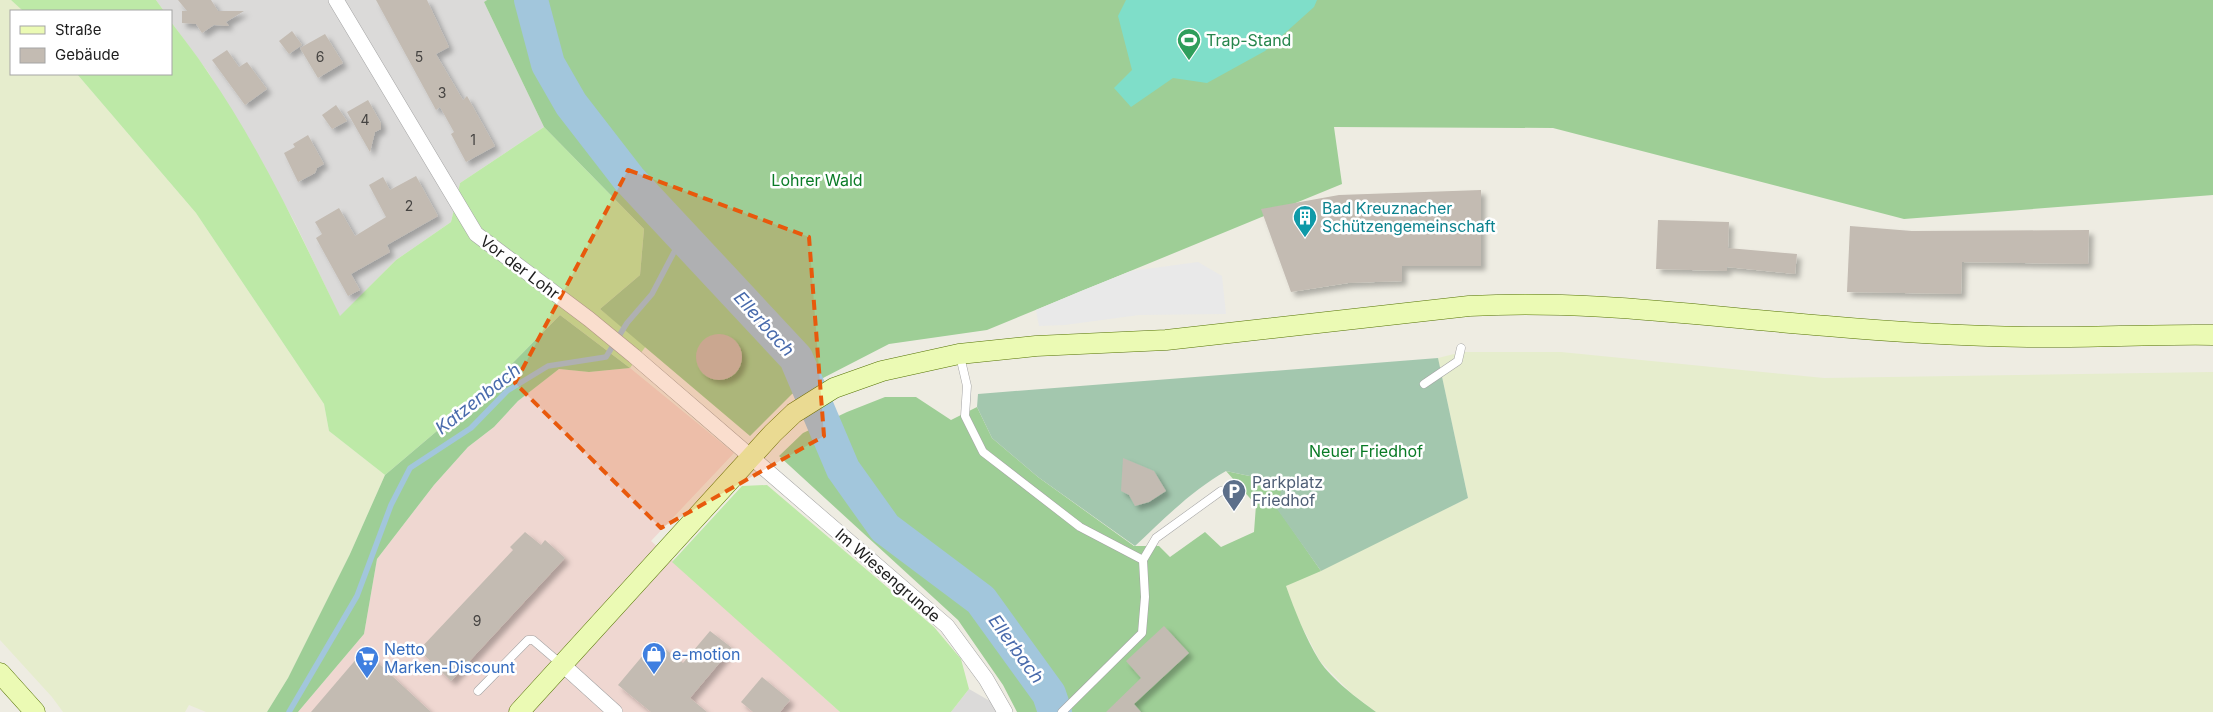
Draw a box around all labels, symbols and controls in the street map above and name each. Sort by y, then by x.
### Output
legend [10,10,172,75]
text: Straße [55,20,102,39]
sports icon: Trap-Stand [1176,27,1202,61]
place label: Trap-Stand [1206,30,1291,50]
text: Gebäude [55,45,120,64]
house number: 6 [316,48,324,65]
house number: 5 [415,48,423,65]
house number: 3 [438,84,446,101]
house number: 4 [360,111,370,128]
house number: 1 [470,131,476,148]
park label: Lohrer Wald [771,170,863,190]
house number: 2 [405,197,413,214]
place label: Bad Kreuznacher Schützengemeinschaft [1322,198,1495,236]
building icon: Bad Kreuznacher Schützengemeinschaft [1292,204,1318,238]
street label: Vor der Lohr [476,231,564,303]
water label: Ellerbach [730,287,799,360]
water label: Katzenbach [431,359,524,438]
park label: Neuer Friedhof [1309,441,1423,461]
place label: Parkplatz Friedhof [1252,472,1323,510]
parking icon: Parkplatz Friedhof [1221,478,1247,512]
street label: Im Wiesengrunde [831,524,945,626]
water label: Ellerbach [984,610,1048,687]
house number: 9 [473,612,481,629]
place label: Netto Marken-Discount [384,639,515,677]
shop icon: e-motion [641,641,667,675]
place label: e-motion [672,644,740,664]
supermarket icon: Netto Marken-Discount [354,645,380,679]

